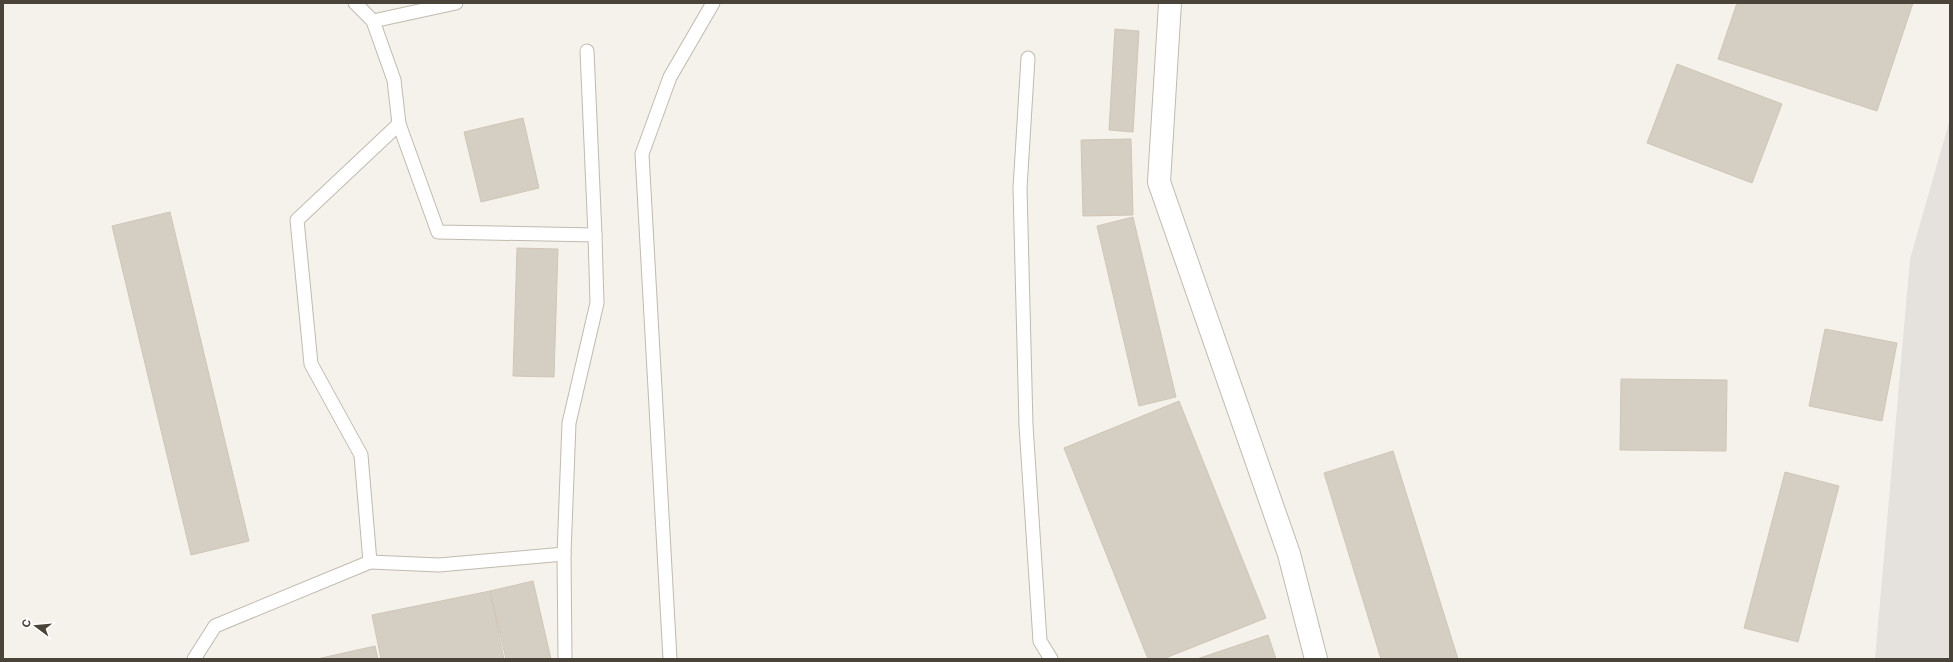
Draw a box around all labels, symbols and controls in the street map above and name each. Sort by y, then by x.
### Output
north arrow [16,606,56,646]
text: С [19,617,34,629]

